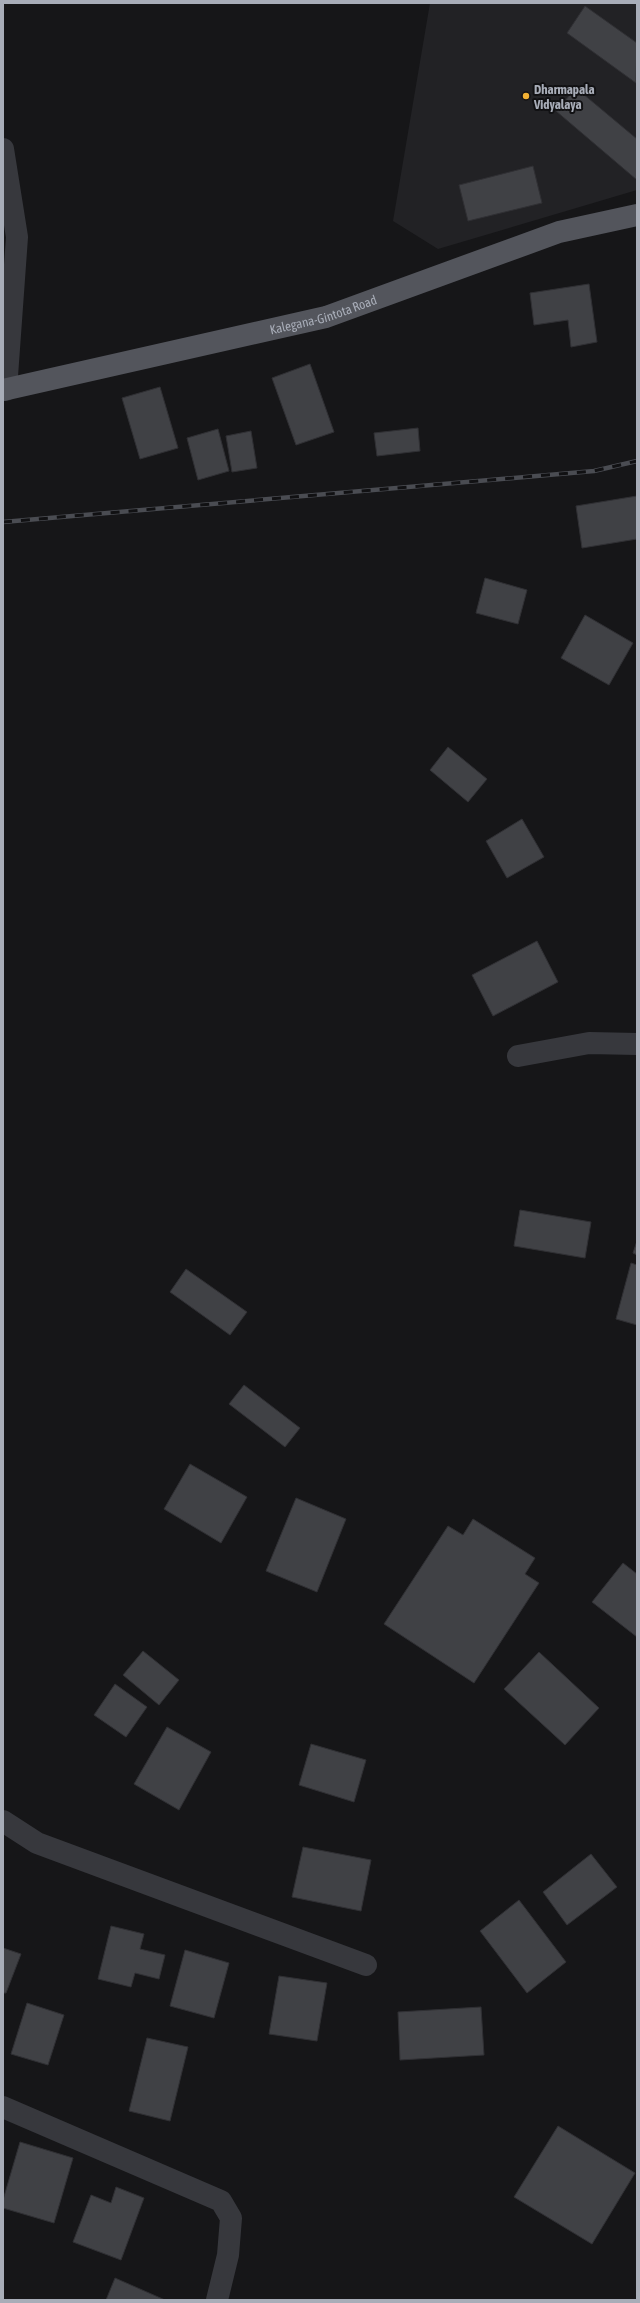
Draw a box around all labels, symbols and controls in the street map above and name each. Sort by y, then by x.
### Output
place label: Dharmapala Vidyalaya [533,82,595,112]
marker: Dharmapala Vidyalaya [521,91,531,101]
street label: Kalegana-Gintota Road [268,292,379,337]

